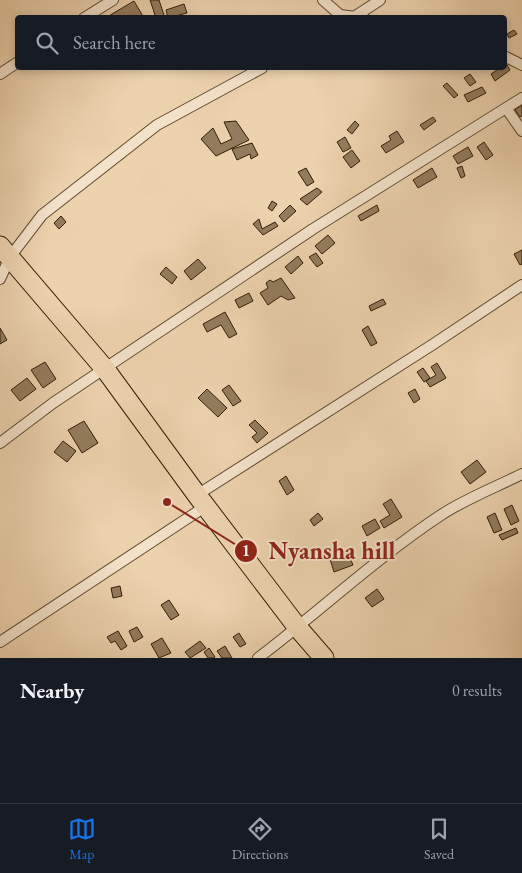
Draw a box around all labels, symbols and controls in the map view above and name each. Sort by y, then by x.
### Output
search box [15,15,507,70]
icon: search [33,29,61,57]
text: Search here [73,30,155,55]
callout: Nyansha hill [234,531,406,570]
text: Nyansha hill [269,535,396,567]
text: 1 [242,541,250,560]
text: Nearby [20,677,84,704]
text: 0 results [452,680,502,701]
tab: Map [68,815,96,863]
tab: Directions [232,815,288,863]
tab: Saved [424,815,454,863]

